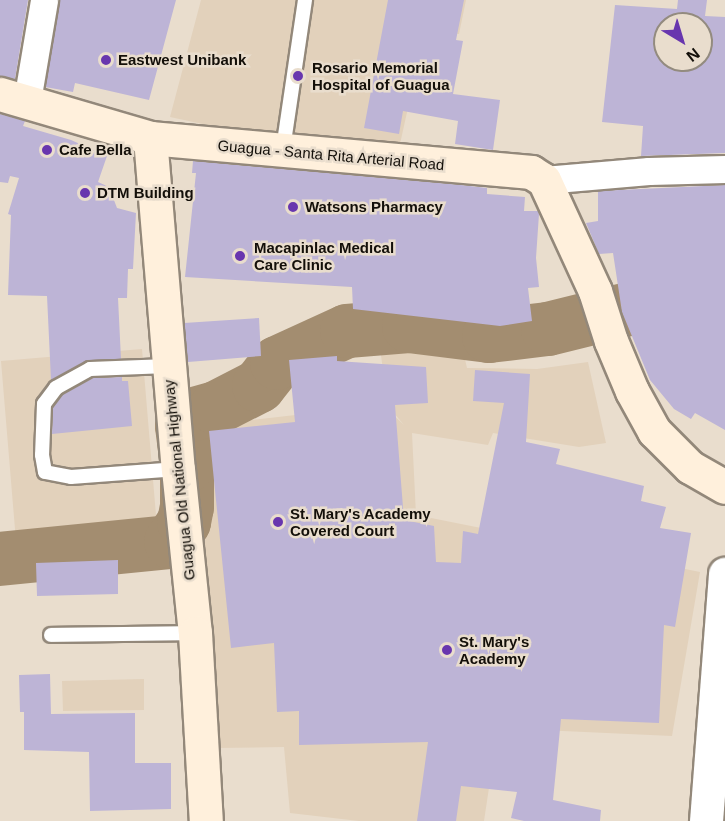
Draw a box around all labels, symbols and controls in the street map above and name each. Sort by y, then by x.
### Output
north arrow [653,12,713,72]
text: N [683,45,703,65]
place label: Eastwest Unibank [118,51,246,69]
marker: Eastwest Unibank [99,53,113,67]
place label: Rosario Memorial Hospital of Guagua [312,58,450,93]
marker: Rosario Memorial Hospital of Guagua [289,67,307,85]
street label: Guagua - Santa Rita Arterial Road [216,136,446,174]
place label: Cafe Bella [59,141,132,159]
marker: Cafe Bella [40,143,54,157]
place label: DTM Building [97,184,194,202]
marker: DTM Building [78,186,92,200]
place label: Watsons Pharmacy [305,198,443,216]
marker: Watsons Pharmacy [286,200,300,214]
place label: Macapinlac Medical Care Clinic [254,238,394,273]
marker: Macapinlac Medical Care Clinic [231,247,249,265]
street label: Guagua Old National Highway [160,379,198,581]
place label: St. Mary's Academy Covered Court [290,504,431,539]
marker: St. Mary's Academy Covered Court [271,515,285,529]
place label: St. Mary's Academy [459,632,529,667]
marker: St. Mary's Academy [440,643,454,657]

